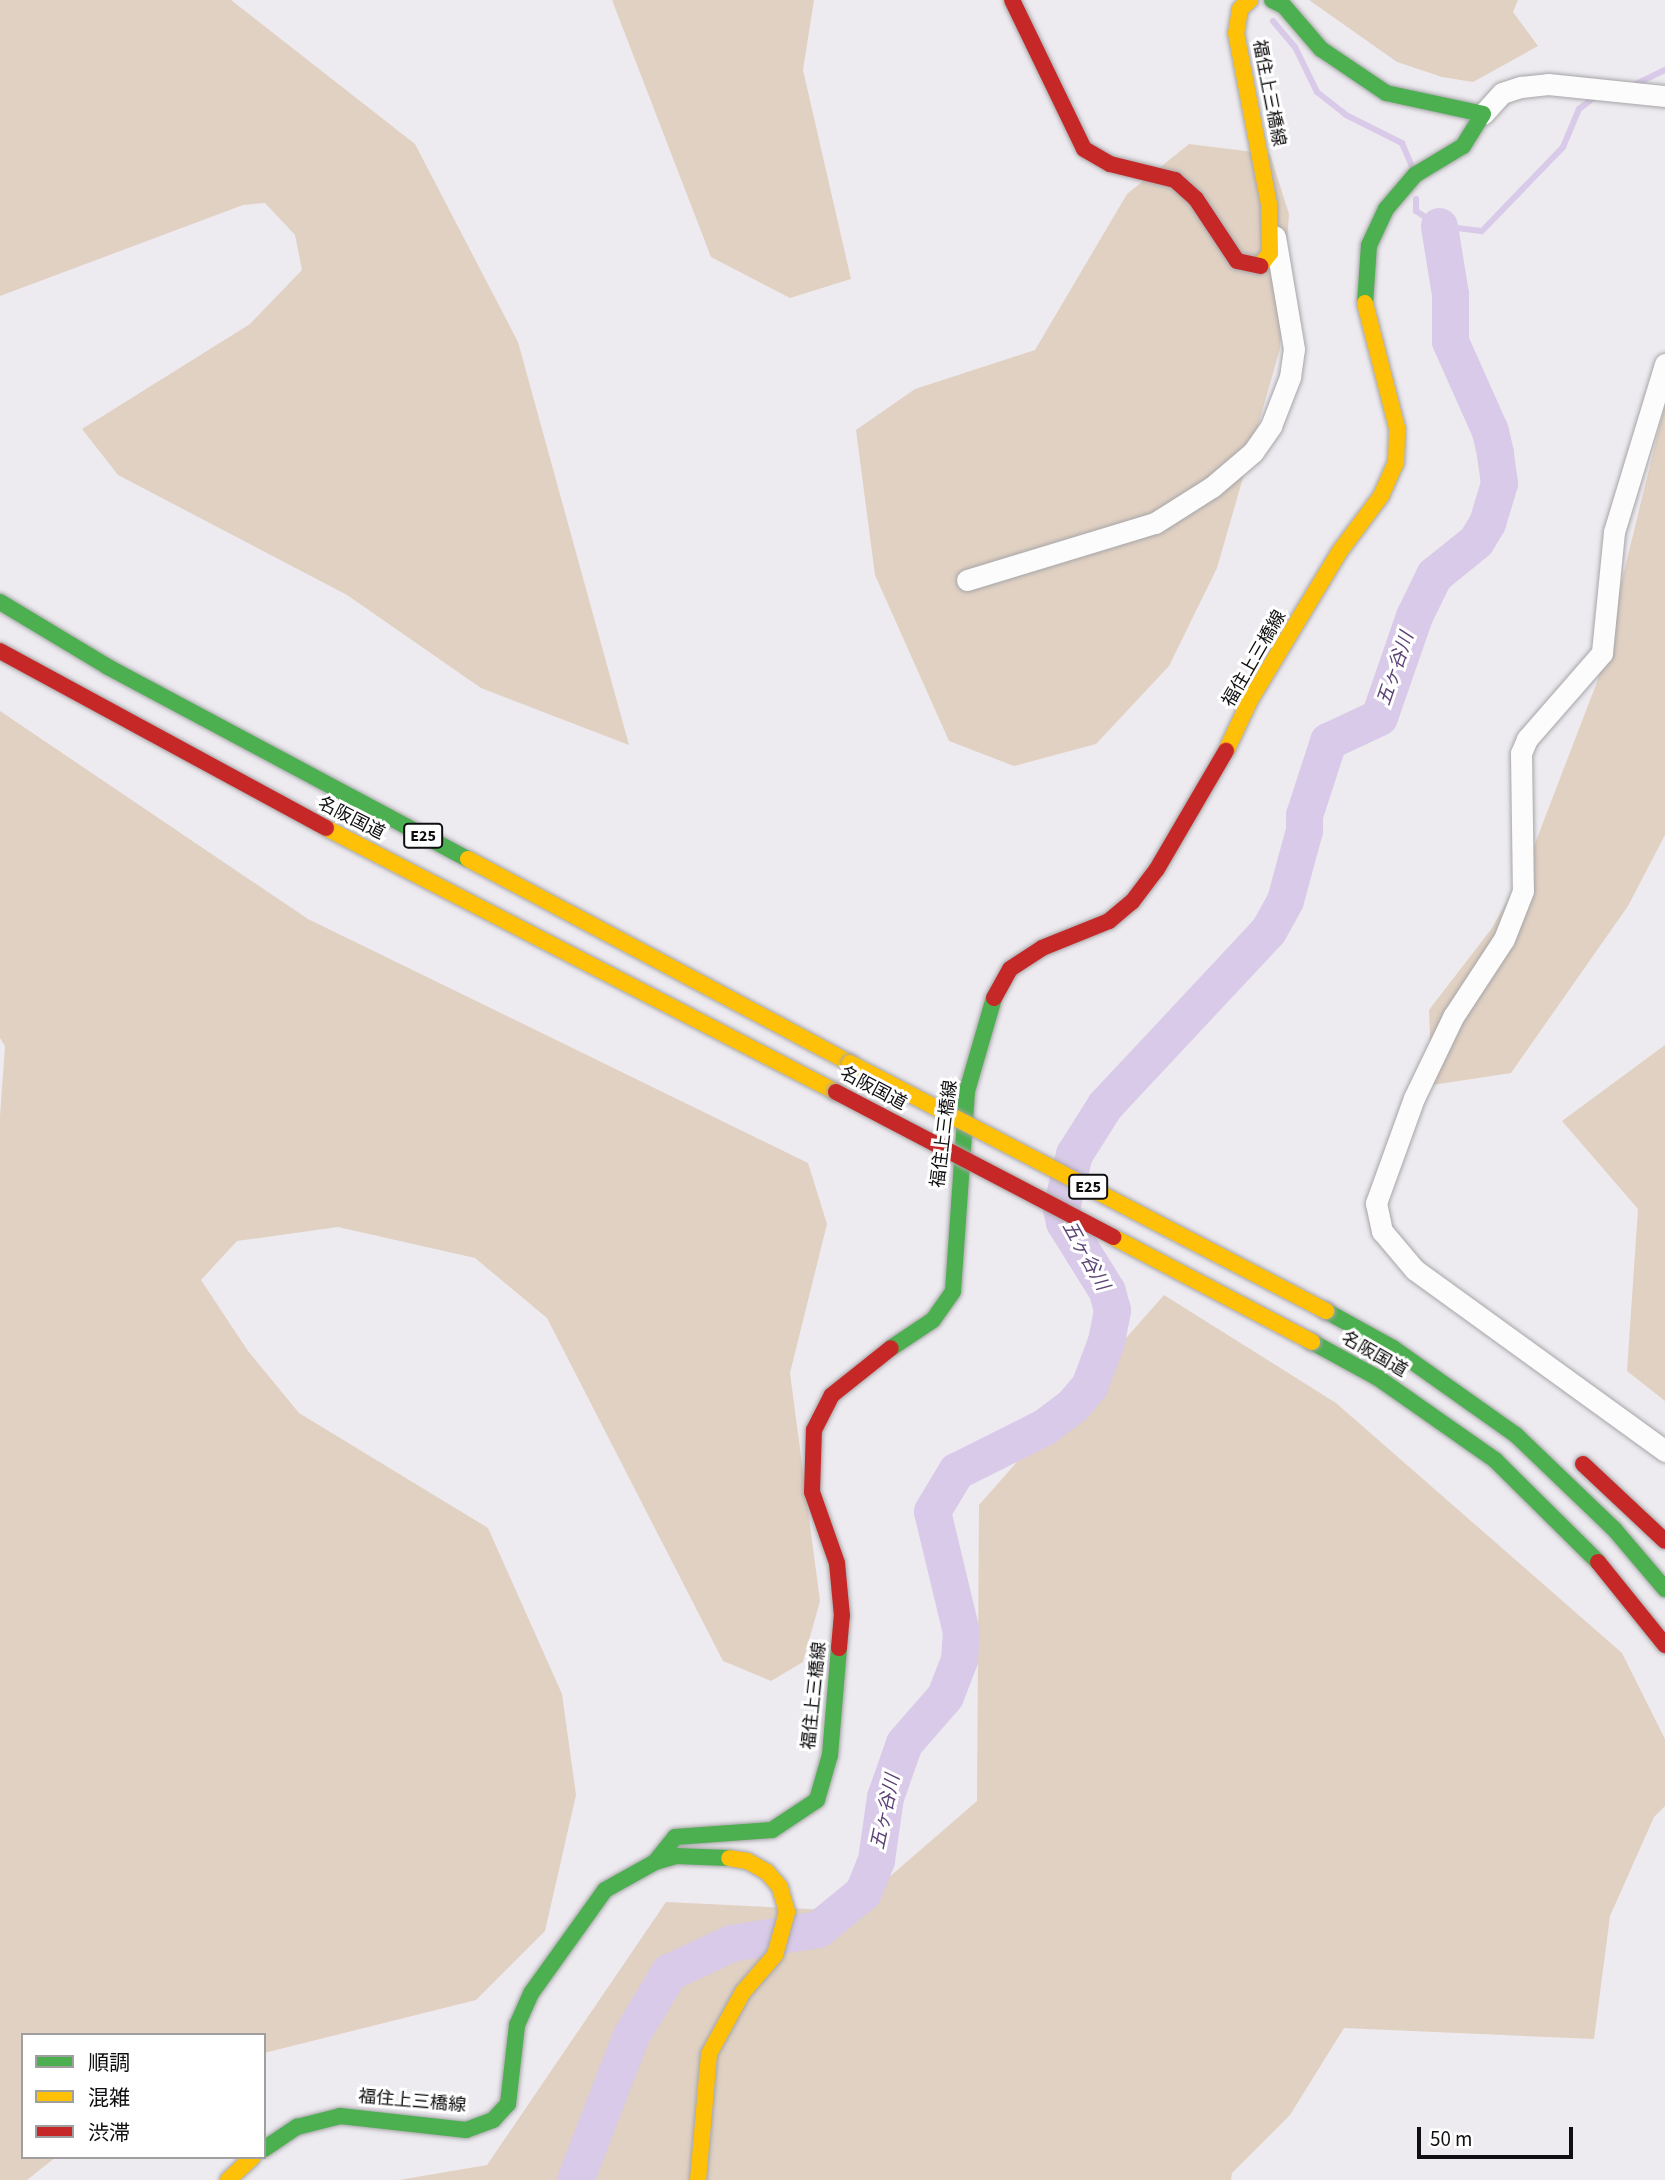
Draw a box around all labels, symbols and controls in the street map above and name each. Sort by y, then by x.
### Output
street label: 福住上三橋線 [1247,38,1289,148]
street label: 福住上三橋線 [1219,607,1291,711]
water label: 五ヶ谷川 [1373,629,1419,709]
street label: 名阪国道 [314,793,388,845]
road number: E25 [402,824,444,848]
street label: 名阪国道 [836,1063,910,1115]
street label: 福住上三橋線 [928,1079,962,1189]
road number: E25 [1067,1175,1109,1200]
water label: 五ヶ谷川 [1057,1217,1113,1295]
street label: 名阪国道 [1337,1328,1411,1382]
street label: 福住上三橋線 [799,1641,831,1751]
water label: 五ヶ谷川 [867,1772,905,1852]
legend [21,2033,266,2159]
text: 順調 [88,2048,130,2078]
text: 混雑 [88,2083,130,2113]
street label: 福住上三橋線 [357,2087,467,2117]
scale bar [1420,2114,1576,2158]
text: 渋滞 [88,2118,130,2148]
text: 50 m [1430,2124,1472,2154]

